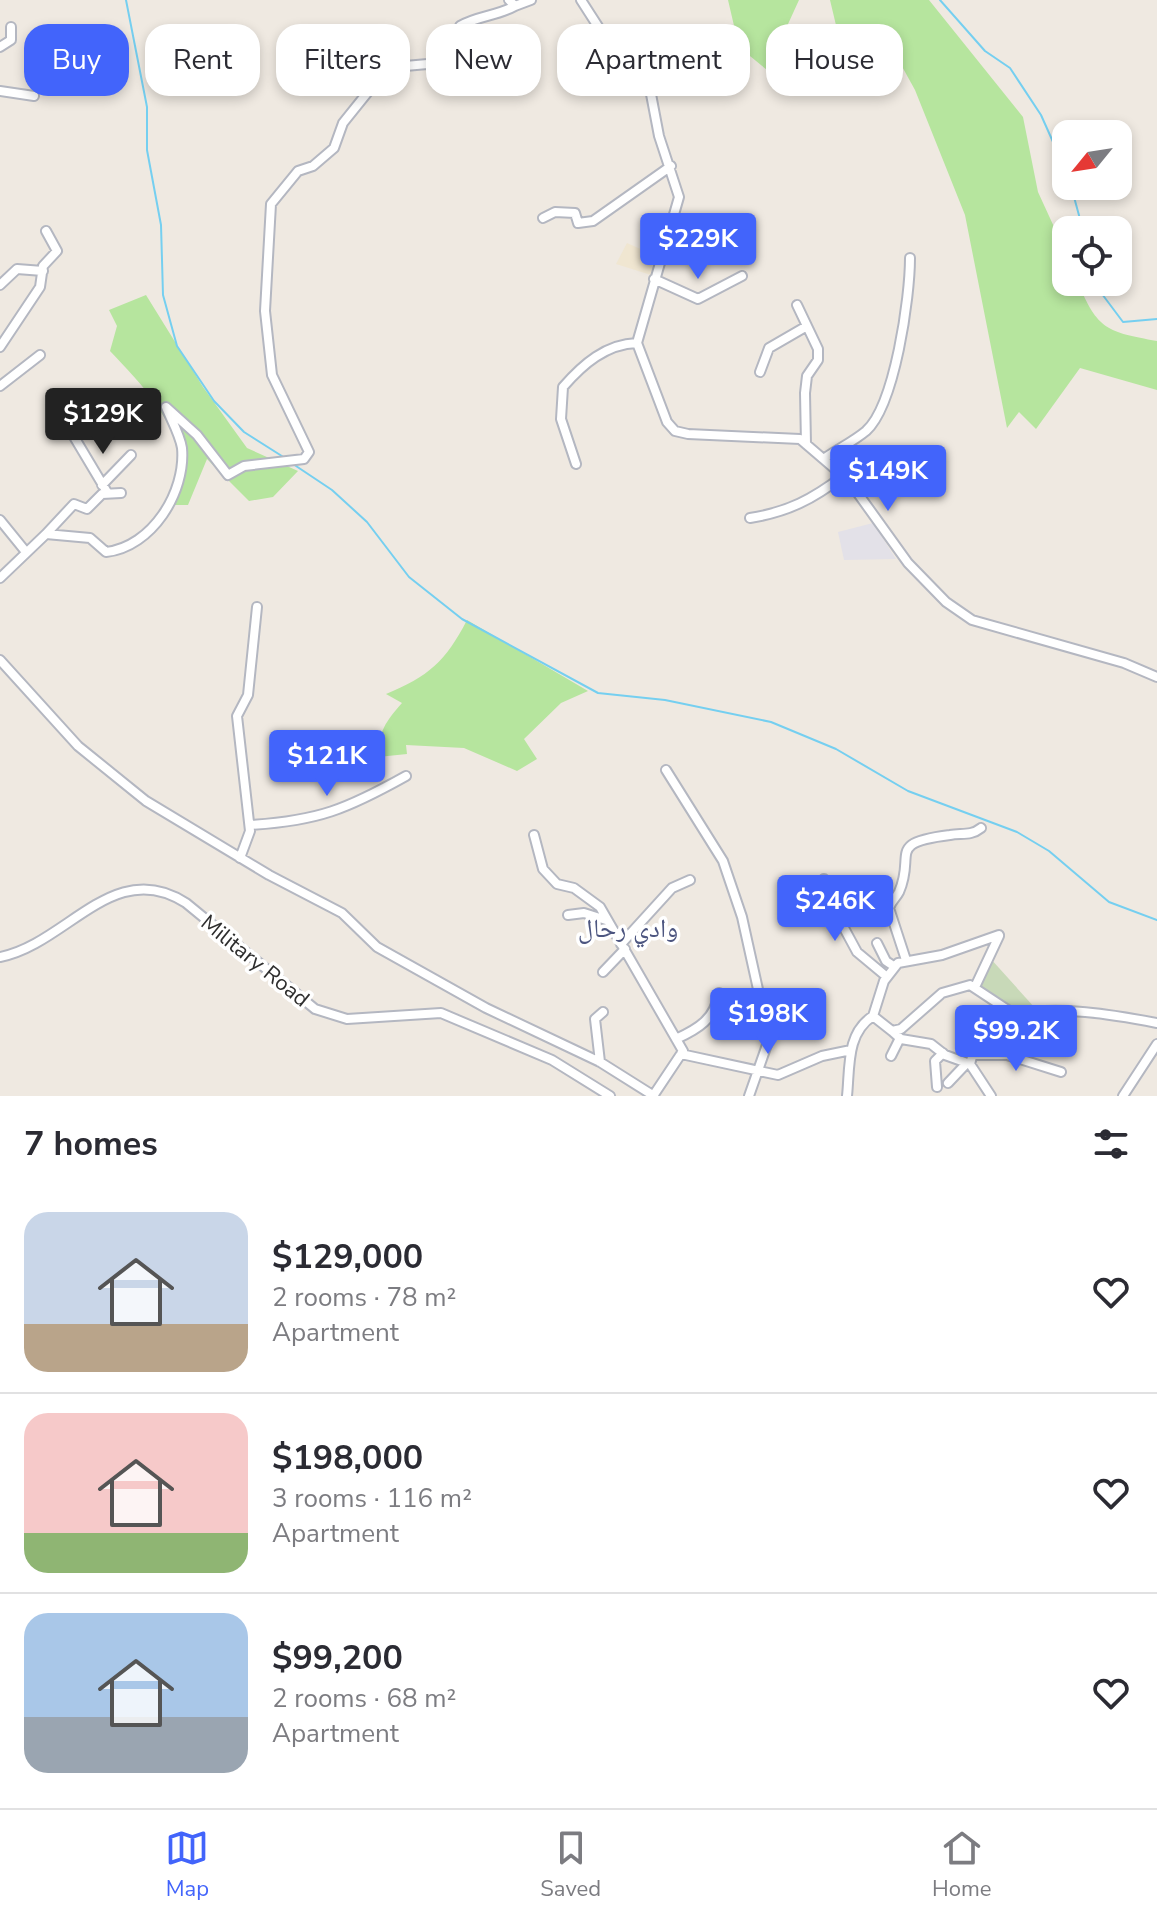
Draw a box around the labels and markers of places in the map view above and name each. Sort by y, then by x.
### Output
pin: $229K [642,213,754,281]
pin: $129K [47,388,159,456]
pin: $149K [832,445,944,513]
pin: $121K [271,730,383,798]
pin: $246K [779,875,891,943]
pin: $198K [712,988,824,1056]
pin: $99.2K [951,1005,1081,1073]

